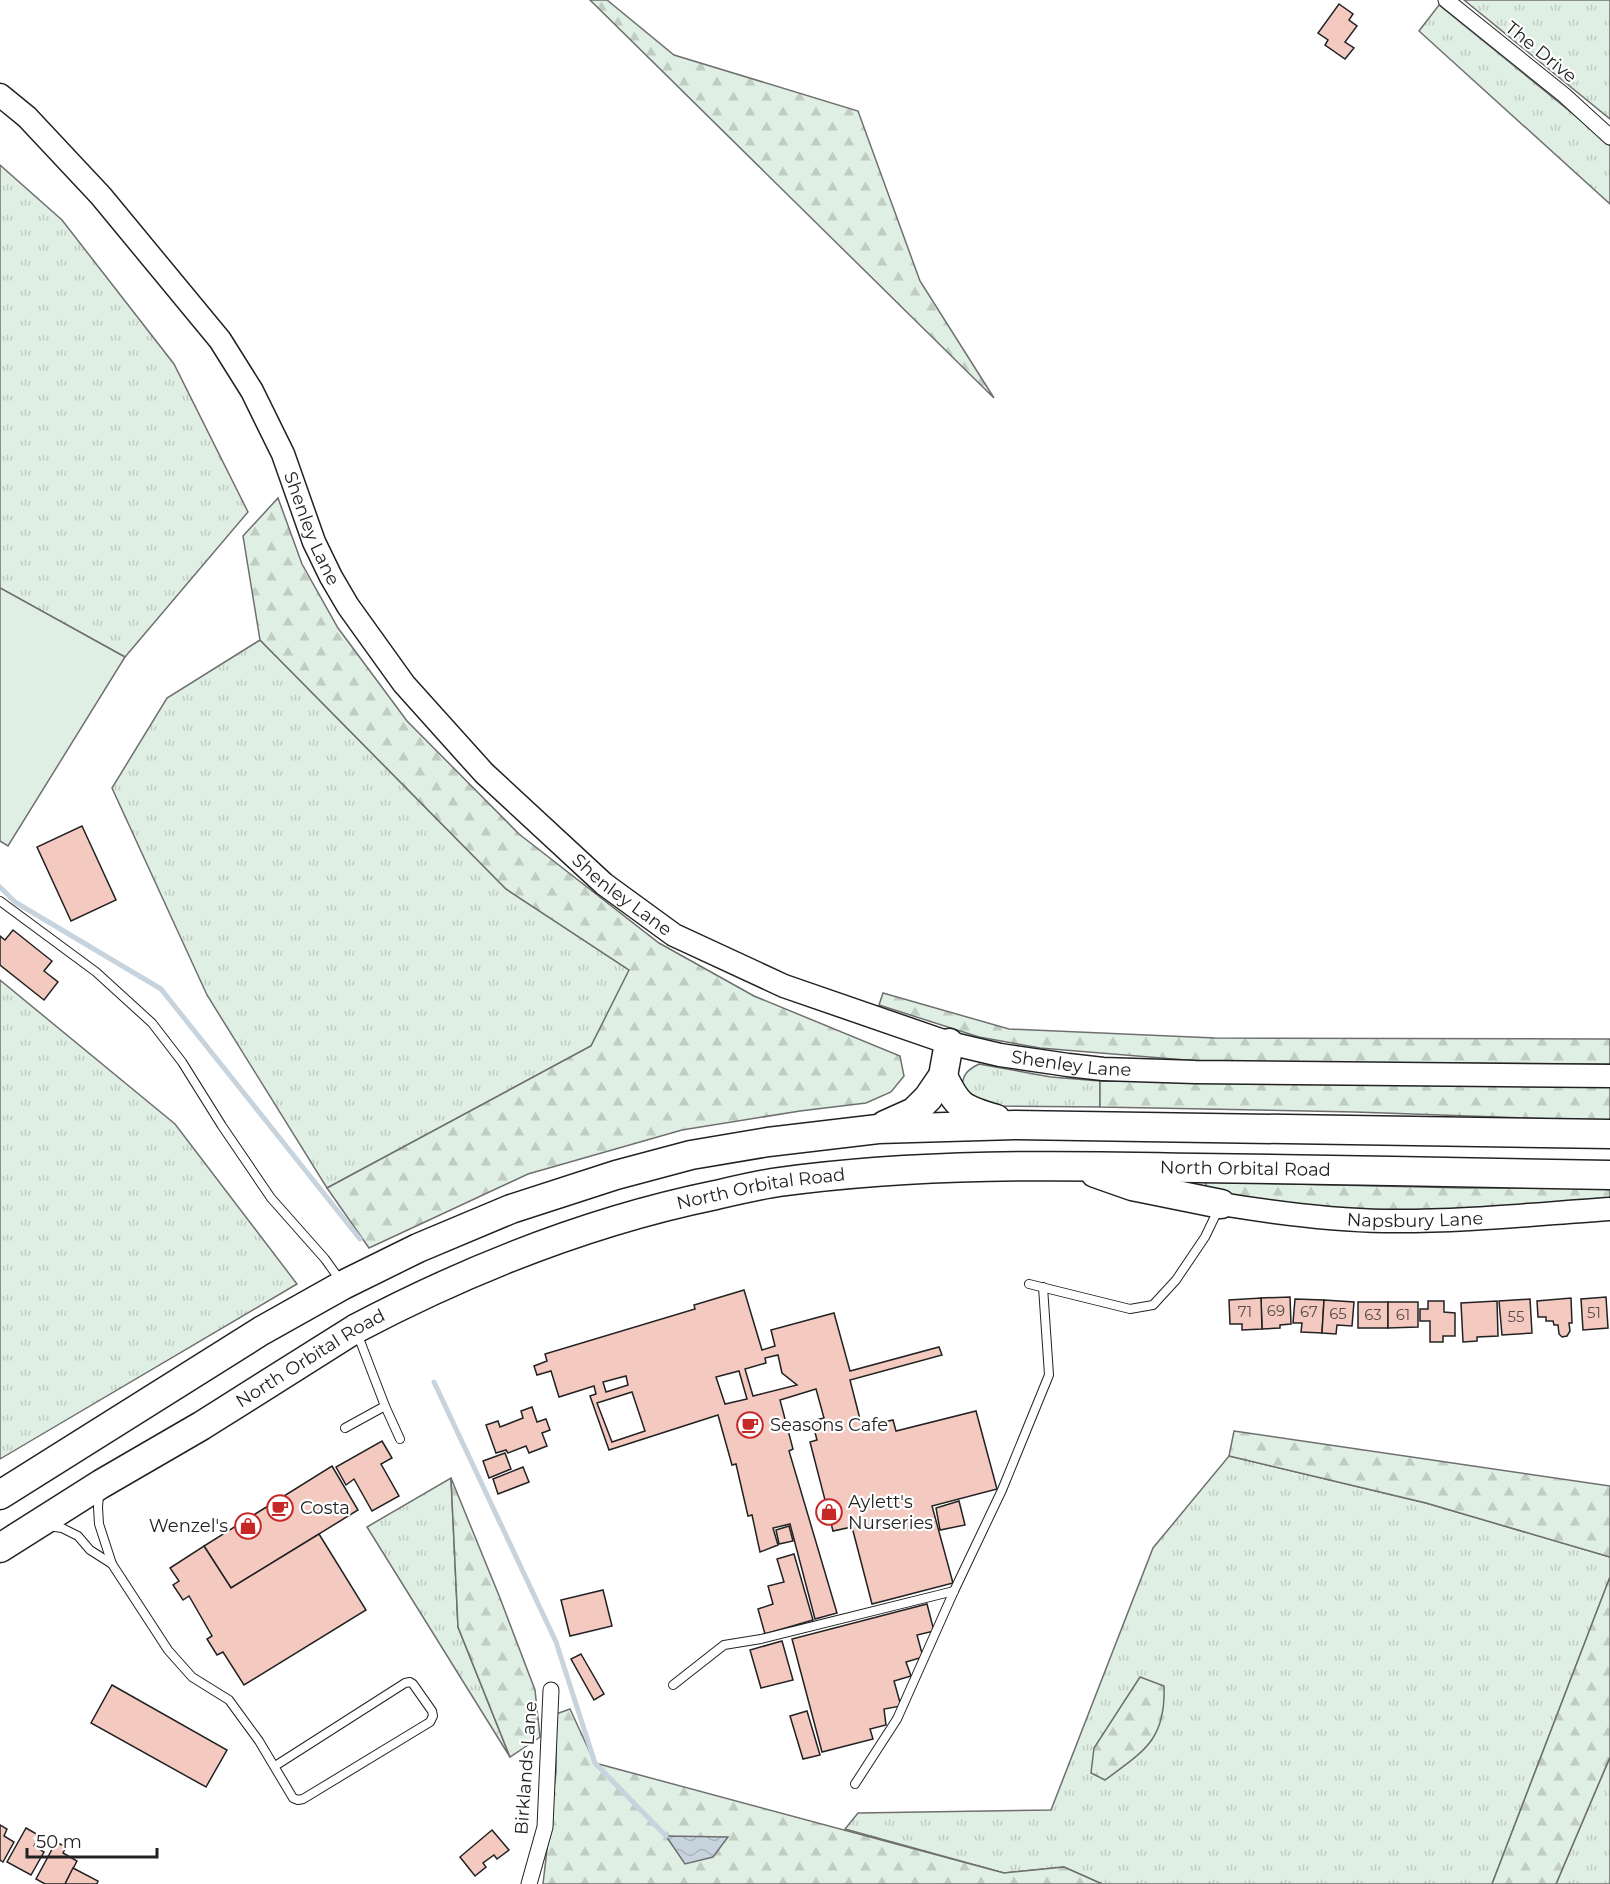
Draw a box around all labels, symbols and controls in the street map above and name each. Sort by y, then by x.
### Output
street label: The Drive [1501,17,1581,87]
street label: Shenley Lane [279,469,345,589]
street label: Shenley Lane [567,849,676,941]
street label: Shenley Lane [1010,1046,1132,1081]
street label: North Orbital Road [1160,1156,1331,1181]
street label: North Orbital Road [674,1164,846,1214]
street label: Napsbury Lane [1346,1207,1484,1232]
house number: 69 [1267,1301,1285,1320]
house number: 71 [1238,1302,1252,1321]
house number: 67 [1300,1302,1318,1321]
house number: 51 [1587,1303,1601,1322]
street label: North Orbital Road [232,1304,389,1412]
house number: 65 [1329,1304,1347,1323]
house number: 63 [1364,1305,1382,1324]
house number: 61 [1396,1305,1410,1324]
house number: 55 [1508,1307,1524,1326]
cafe icon: Seasons Cafe [735,1410,765,1440]
place label: Seasons Cafe [770,1414,888,1436]
place label: Aylett's Nurseries [848,1491,933,1534]
cafe icon: Costa [265,1493,295,1523]
place label: Costa [300,1497,350,1519]
shop icon: Aylett's Nurseries [814,1497,844,1527]
shop icon: Wenzel's [233,1511,263,1541]
place label: Wenzel's [149,1515,228,1537]
street label: Birklands Lane [510,1700,542,1836]
scale bar [27,1821,158,1859]
text: 50 m [36,1831,82,1853]

